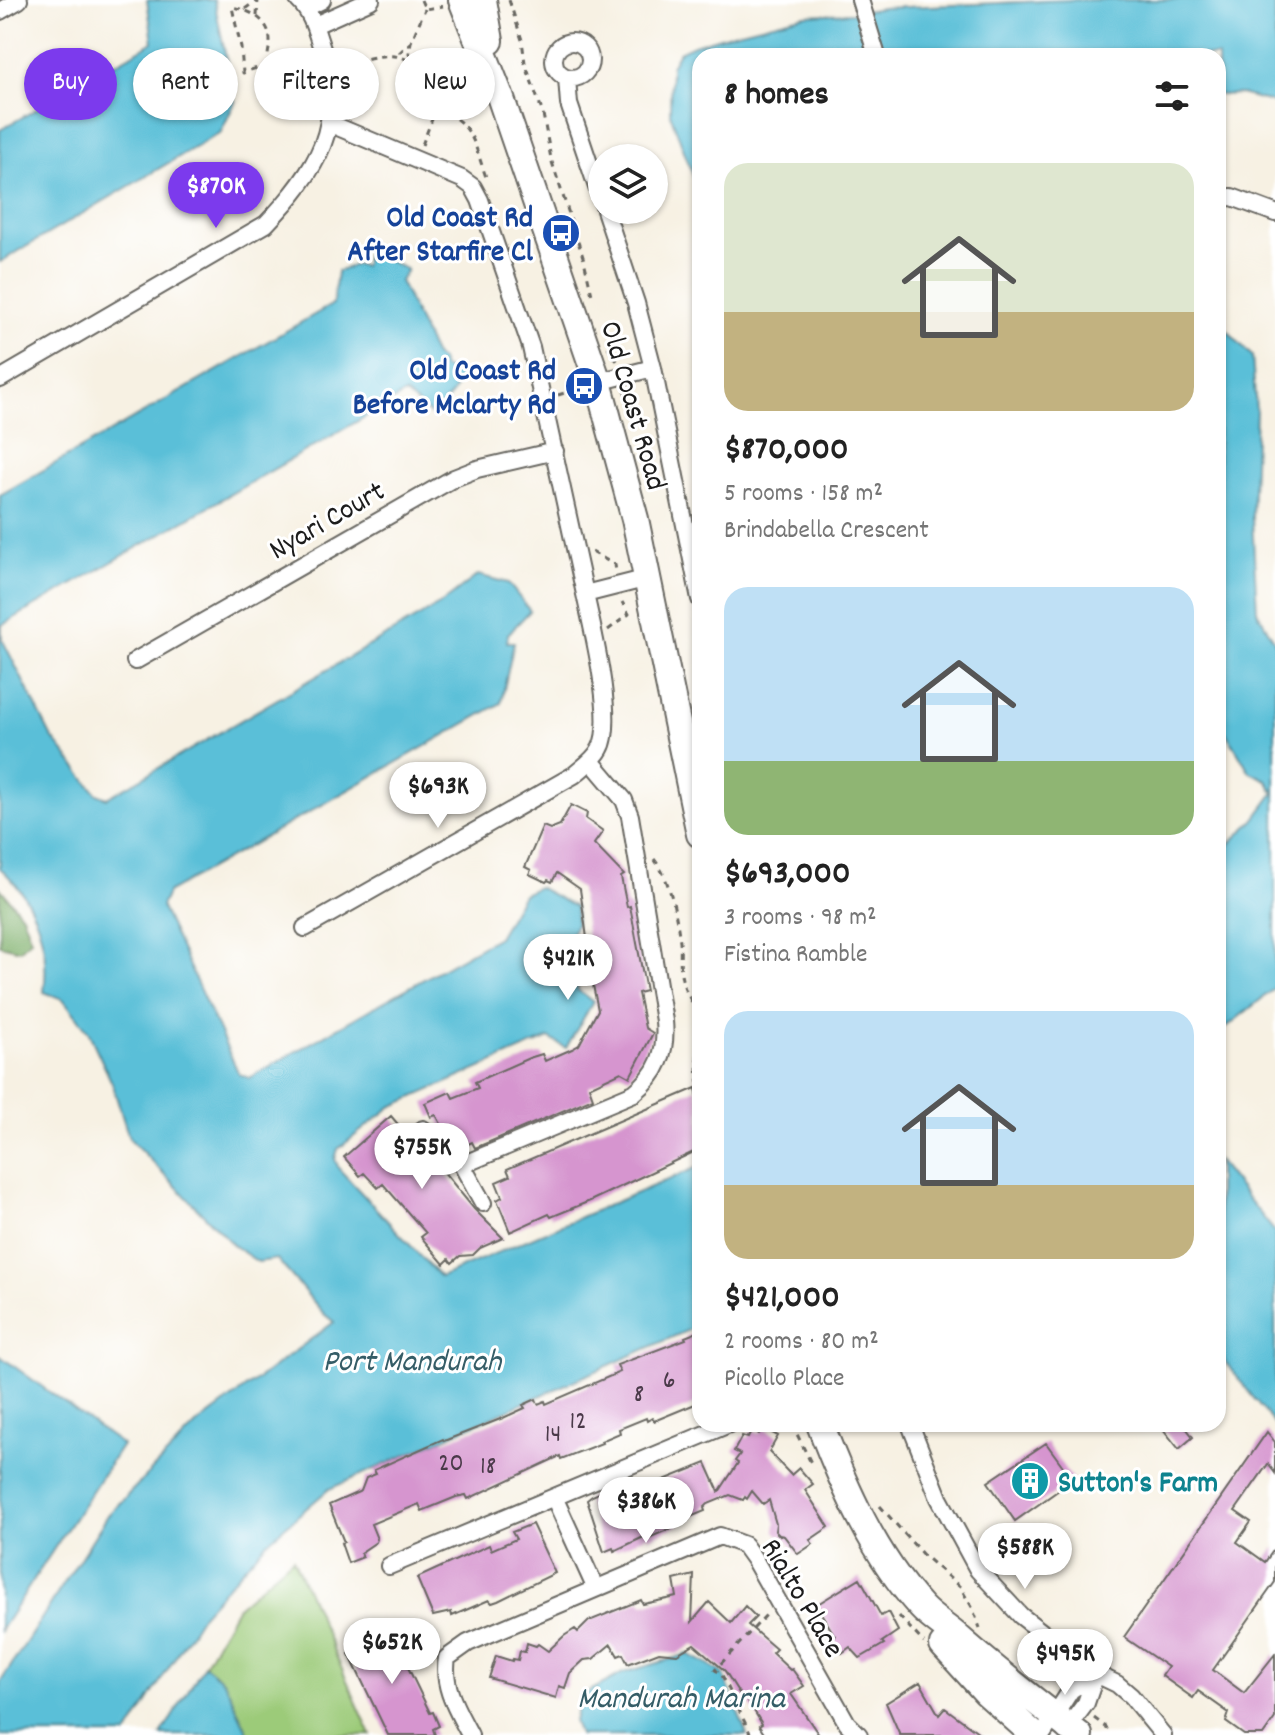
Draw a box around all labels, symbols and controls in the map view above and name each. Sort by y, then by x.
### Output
chip: Buy [24,48,117,120]
chip: Rent [133,48,238,120]
chip: Filters [254,48,379,120]
chip: New [395,48,495,120]
text: 8 homes [724,72,829,121]
icon: filters [1150,74,1194,118]
map controls [588,144,668,224]
button: layers [588,144,668,224]
pin: $870K [160,162,272,230]
text: $870K [186,169,246,206]
place label: Old Coast Rd After Starfire Cl [347,199,534,276]
bus stop icon: Old Coast Rd After Starfire Cl [540,212,582,254]
icon: home [887,215,1031,359]
street label: Old Coast Road [586,317,675,496]
place label: Old Coast Rd Before Mclarty Rd [353,352,556,429]
bus stop icon: Old Coast Rd Before Mclarty Rd [563,365,605,407]
text: $870,000 [724,427,848,476]
street label: Nyari Court [262,472,394,573]
text: 5 rooms · 158 m² [724,476,883,513]
text: Brindabella Crescent [724,513,929,550]
icon: home [887,639,1031,783]
pin: $693K [382,762,494,830]
text: $693K [407,769,469,806]
text: $693,000 [724,851,851,900]
text: 3 rooms · 98 m² [724,900,877,937]
pin: $421K [512,934,624,1002]
text: Fistina Ramble [724,937,867,974]
text: $421K [541,941,595,978]
icon: home [887,1063,1031,1207]
pin: $755K [366,1123,478,1191]
text: $755K [392,1130,452,1167]
text: $421,000 [724,1275,840,1324]
text: 2 rooms · 80 m² [724,1324,879,1361]
water label: Port Mandurah [323,1341,503,1387]
text: Picollo Place [724,1361,845,1398]
house number: 6 [663,1363,675,1400]
house number: 8 [634,1377,644,1414]
house number: 12 [569,1404,587,1441]
house number: 14 [545,1417,561,1454]
house number: 20 [438,1446,464,1483]
house number: 18 [480,1449,496,1486]
building icon: Sutton's Farm [1009,1460,1051,1502]
place label: Sutton's Farm [1058,1464,1218,1507]
pin: $386K [590,1477,702,1545]
text: $386K [616,1484,676,1521]
pin: $588K [969,1523,1081,1591]
text: $588K [996,1530,1054,1567]
street label: Rialto Place [748,1531,853,1667]
pin: $652K [336,1618,448,1686]
text: $652K [361,1625,423,1662]
pin: $495K [1009,1629,1121,1697]
text: $495K [1035,1636,1095,1673]
water label: Mandurah Marina [577,1678,787,1724]

